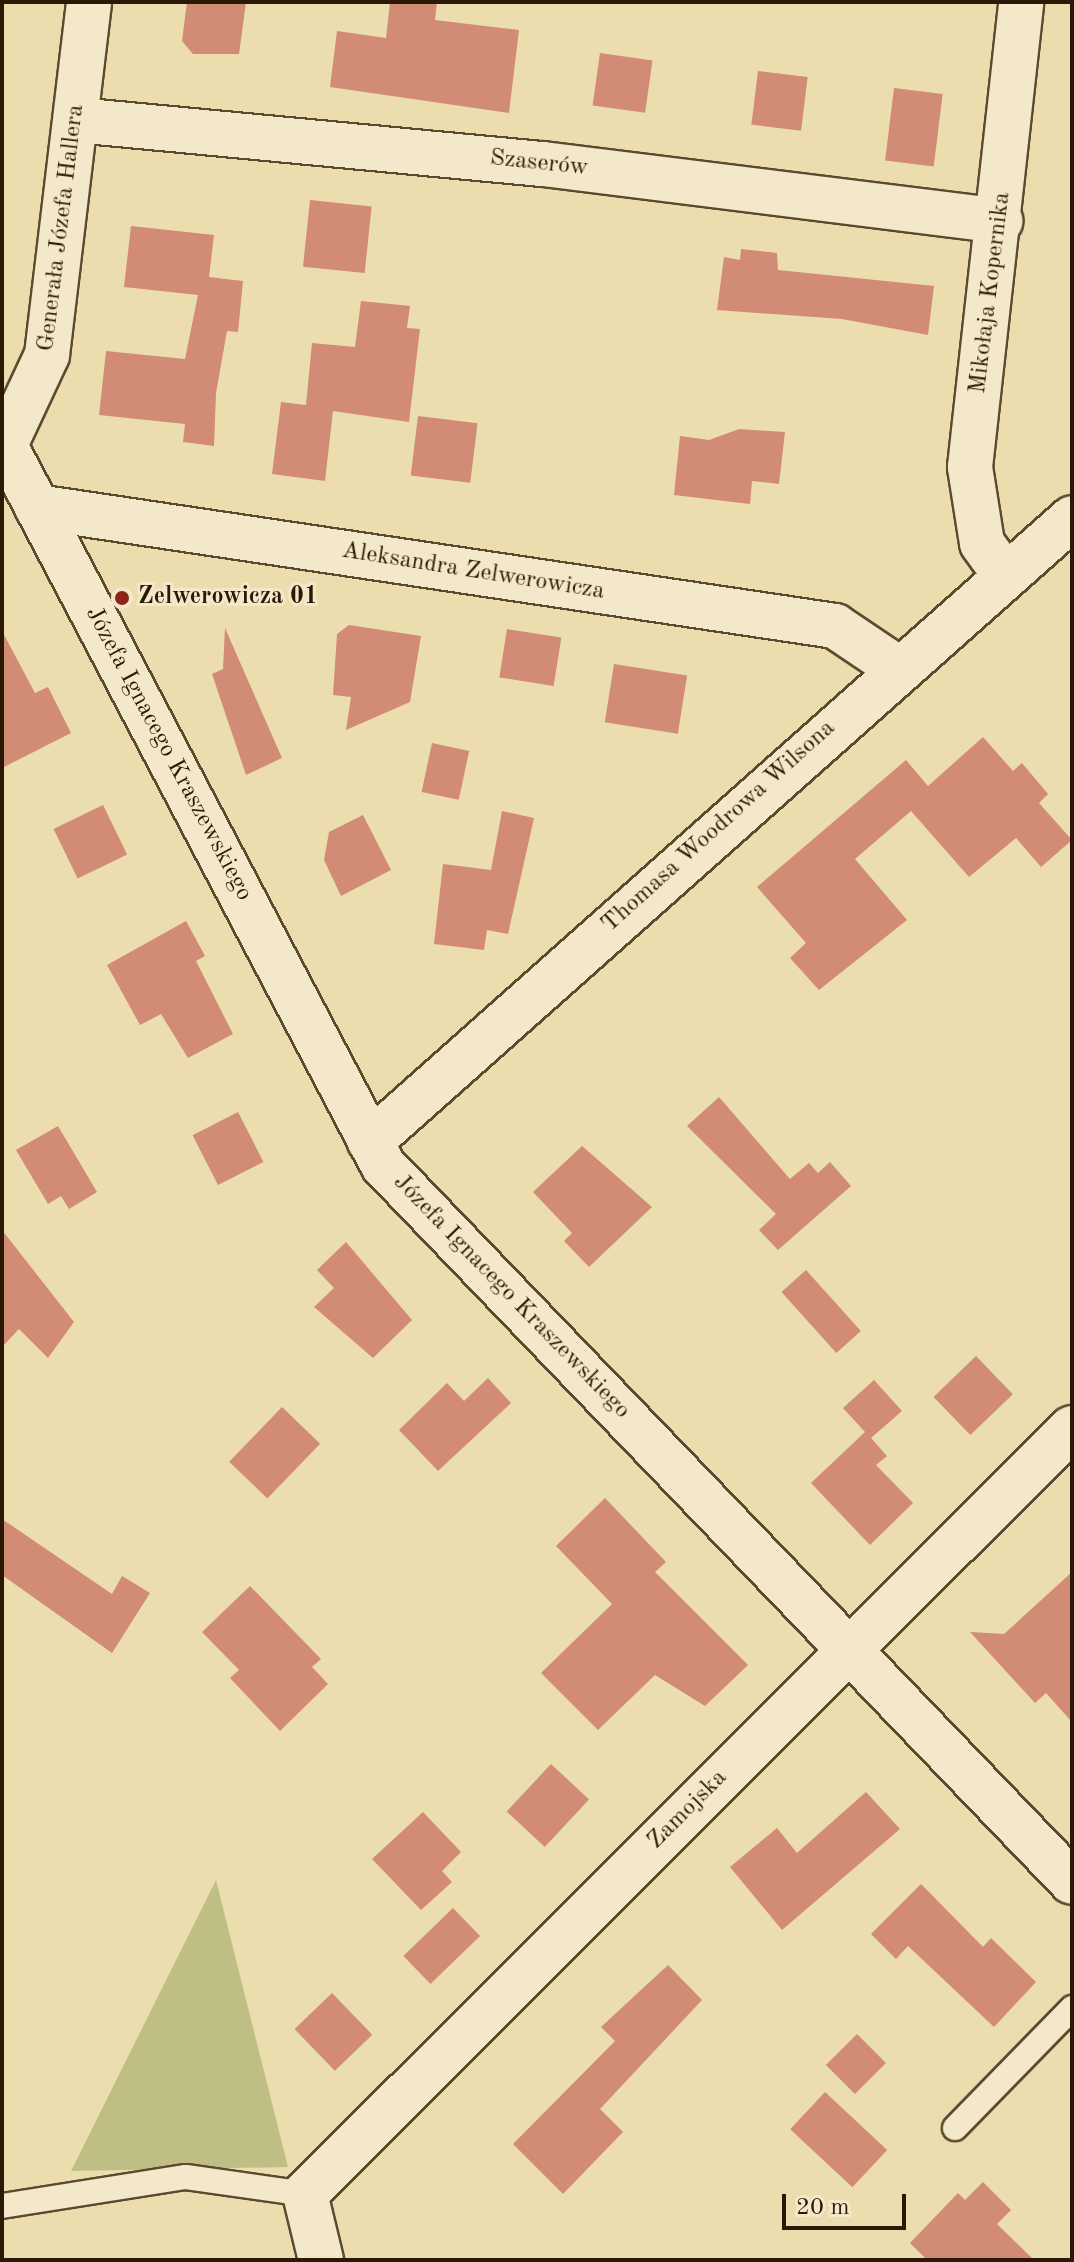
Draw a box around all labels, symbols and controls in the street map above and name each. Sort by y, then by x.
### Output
street label: Generała Józefa Hallera [33,103,91,353]
street label: Szaserów [488,145,590,183]
street label: Mikołaja Kopernika [964,191,1018,395]
street label: Aleksandra Zelwerowicza [340,537,606,607]
place label: Zelwerowicza 01 [138,584,318,612]
marker: Zelwerowicza 01 [113,589,131,607]
street label: Józefa Ignacego Kraszewskiego [78,602,258,906]
street label: Thomasa Woodrowa Wilsona [596,715,842,939]
street label: Józefa Ignacego Kraszewskiego [386,1169,636,1425]
street label: Zamojska [642,1764,734,1856]
scale bar [786,2178,910,2228]
text: 20 m [796,2196,850,2220]

